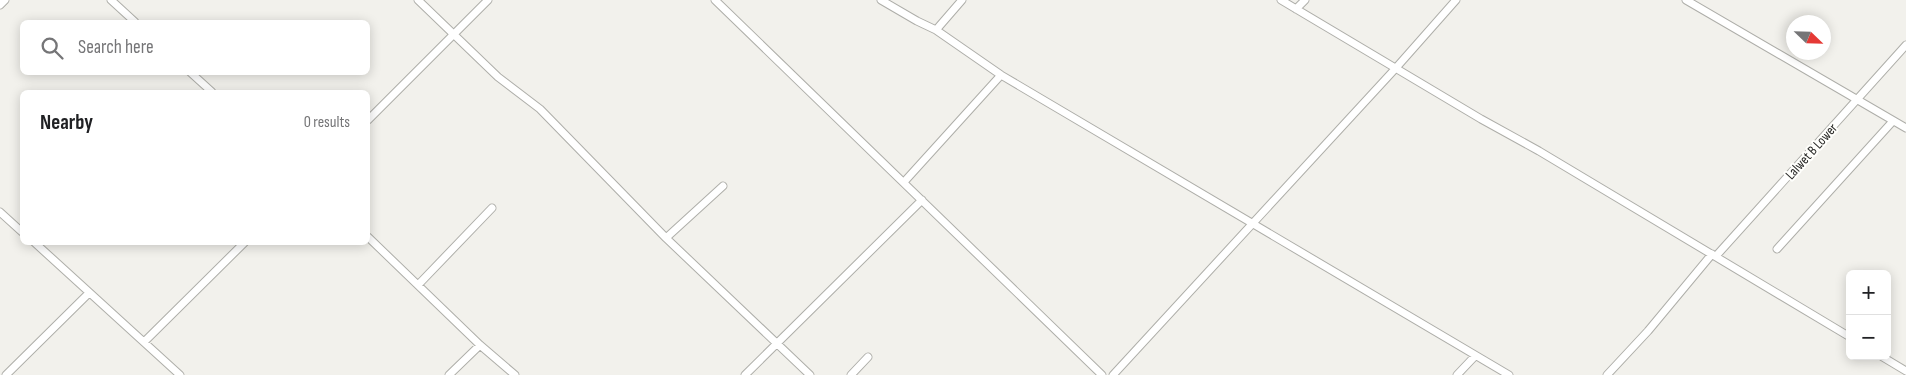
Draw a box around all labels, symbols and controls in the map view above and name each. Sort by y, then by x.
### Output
north arrow [1786,15,1831,60]
search box [20,20,370,75]
icon: search [38,34,66,62]
text: Search here [78,36,154,59]
text: Nearby [40,110,93,135]
text: 0 results [304,113,350,132]
street label: Lalwet B Lower [1782,120,1841,183]
map controls [1846,270,1891,360]
button: + [1846,270,1891,315]
button: − [1846,315,1891,360]

